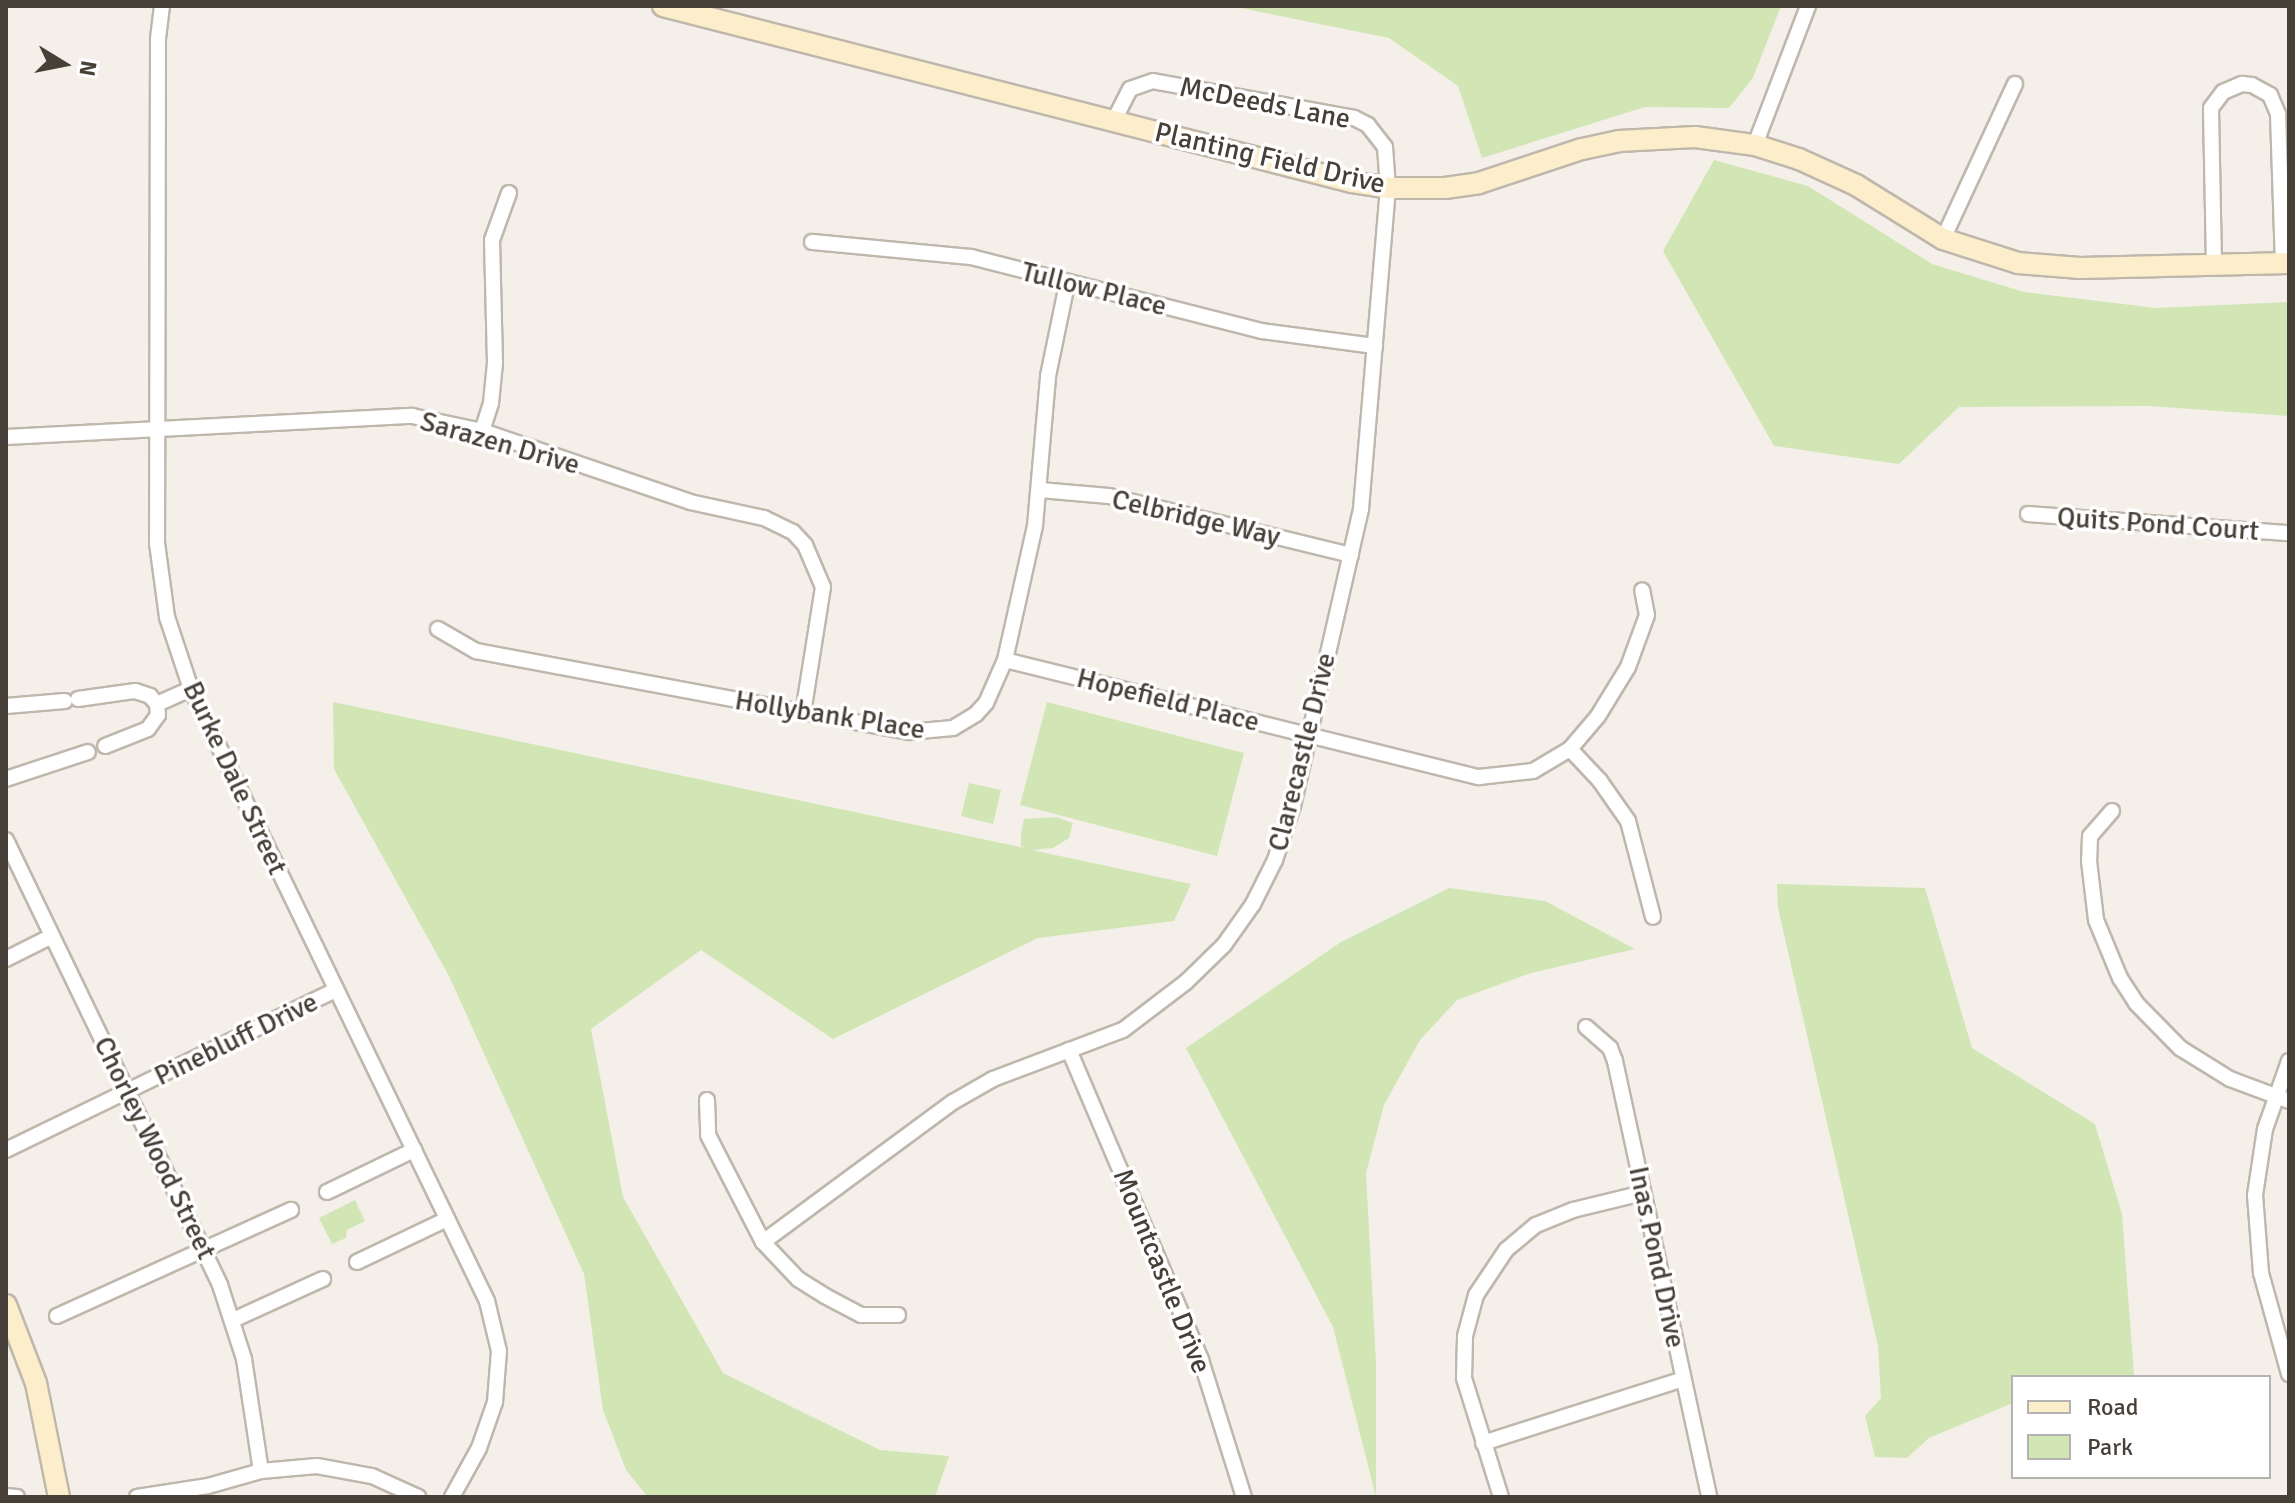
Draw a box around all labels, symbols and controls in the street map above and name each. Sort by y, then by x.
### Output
north arrow [24,24,104,104]
text: N [74,58,103,78]
street label: McDeeds Lane [1177,70,1353,136]
street label: Planting Field Drive [1152,115,1388,201]
street label: Tullow Place [1018,255,1170,323]
street label: Sarazen Drive [416,404,584,482]
street label: Celbridge Way [1109,482,1283,554]
street label: Quits Pond Court [2056,500,2260,548]
street label: Clarecastle Drive [1261,649,1343,855]
street label: Hopefield Place [1073,661,1263,739]
street label: Burke Dale Street [176,676,294,880]
street label: Hollybank Place [733,683,927,747]
street label: Pinebluff Drive [149,985,323,1093]
street label: Chorley Wood Street [87,1031,223,1265]
street label: Inas Pond Drive [1621,1163,1693,1351]
street label: Mountcastle Drive [1106,1164,1218,1378]
legend [2011,1375,2271,1479]
text: Road [2087,1392,2138,1422]
text: Park [2087,1432,2133,1462]

